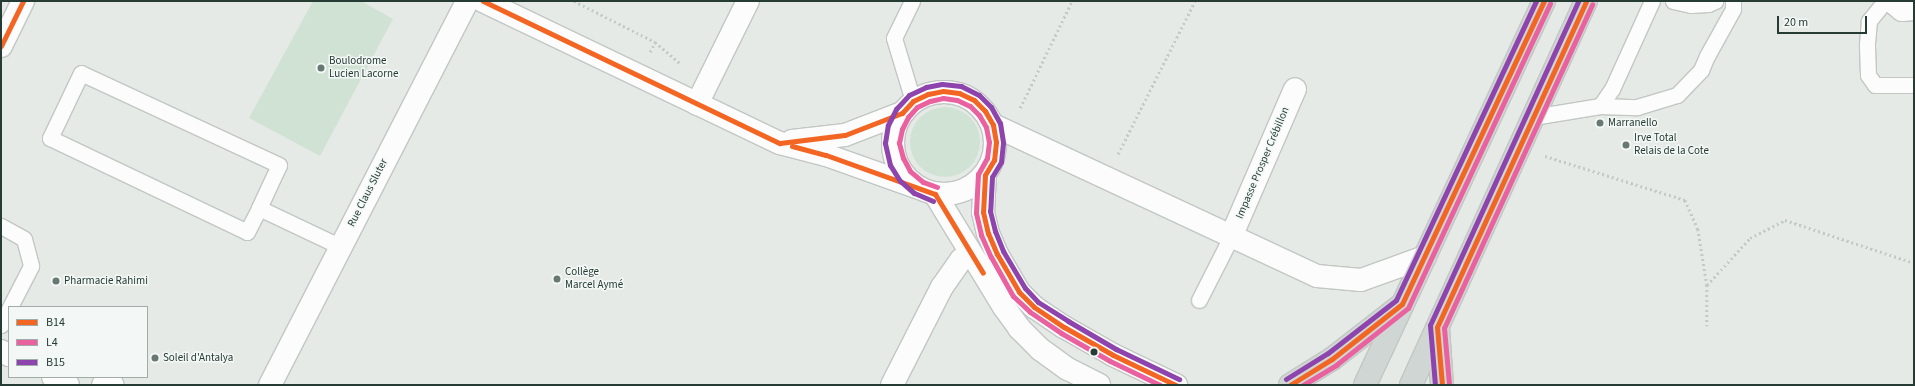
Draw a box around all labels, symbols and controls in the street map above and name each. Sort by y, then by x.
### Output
scale bar [1779,8,1869,34]
text: 20 m [1784,14,1808,31]
place label: Boulodrome Lucien Lacorne [329,55,399,81]
marker: Boulodrome Lucien Lacorne [316,63,326,73]
street label: Impasse Prosper Crébillon [1233,105,1293,221]
place label: Marranello [1608,116,1658,130]
marker: Marranello [1595,118,1605,128]
place label: Irve Total Relais de la Cote [1634,132,1709,158]
marker: Irve Total Relais de la Cote [1621,140,1631,150]
street label: Rue Claus Sluter [345,157,391,229]
place label: Collège Marcel Aymé [565,266,623,292]
place label: Pharmacie Rahimi [64,274,148,288]
marker: Collège Marcel Aymé [552,274,562,284]
marker: Pharmacie Rahimi [51,276,61,286]
legend [8,306,148,378]
text: B14 [46,314,65,331]
text: L4 [46,334,58,351]
unlabelled marker [1089,347,1099,357]
place label: Soleil d'Antalya [163,351,233,365]
marker: Soleil d'Antalya [150,353,160,363]
text: B15 [46,354,65,371]

